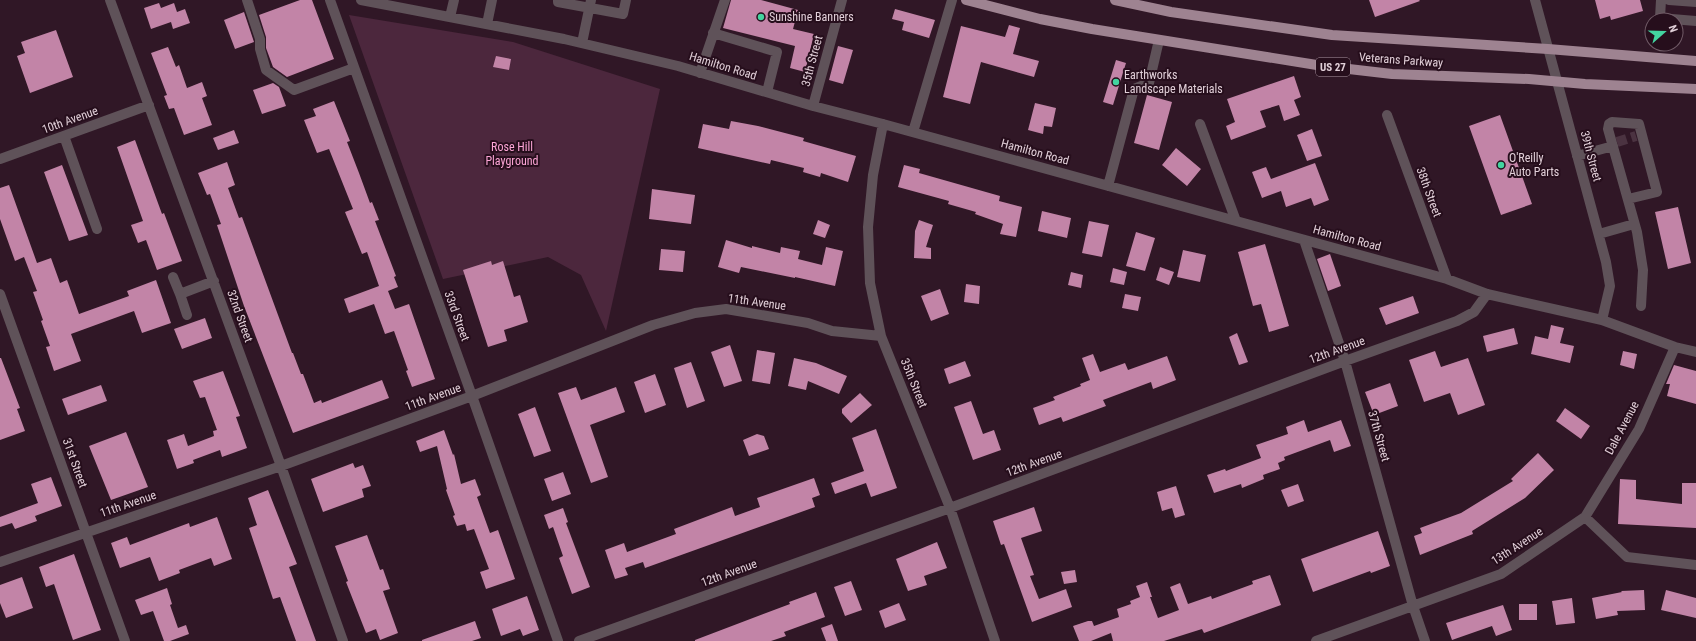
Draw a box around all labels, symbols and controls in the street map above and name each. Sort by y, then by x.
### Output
place label: Sunshine Banners [769,10,854,24]
marker: Sunshine Banners [756,12,766,22]
north arrow [1644,12,1684,52]
text: N [1666,23,1680,34]
street label: 35th Street [798,34,826,88]
street label: Hamilton Road [688,49,758,83]
street label: Veterans Parkway [1358,50,1444,70]
road number: US 27 [1316,58,1350,76]
place label: Earthworks Landscape Materials [1124,68,1223,96]
marker: Earthworks Landscape Materials [1111,77,1121,87]
street label: 10th Avenue [40,103,100,137]
street label: 39th Street [1577,129,1605,183]
street label: Hamilton Road [999,136,1071,168]
park label: Rose Hill Playground [485,140,539,168]
place label: O'Reilly Auto Parts [1509,151,1559,179]
marker: O'Reilly Auto Parts [1496,160,1506,170]
street label: 38th Street [1414,165,1445,219]
street label: Hamilton Road [1311,222,1383,254]
street label: 32nd Street [224,288,256,344]
street label: 33rd Street [441,289,473,343]
street label: 11th Avenue [727,291,787,313]
street label: 12th Avenue [1307,333,1367,367]
street label: 35th Street [898,356,930,410]
street label: 11th Avenue [403,380,463,414]
street label: Dale Avenue [1602,399,1642,457]
street label: 37th Street [1365,409,1393,463]
street label: 31st Street [60,436,91,490]
street label: 12th Avenue [1004,446,1064,480]
street label: 11th Avenue [98,488,158,520]
street label: 13th Avenue [1489,524,1546,568]
street label: 12th Avenue [699,556,759,590]

